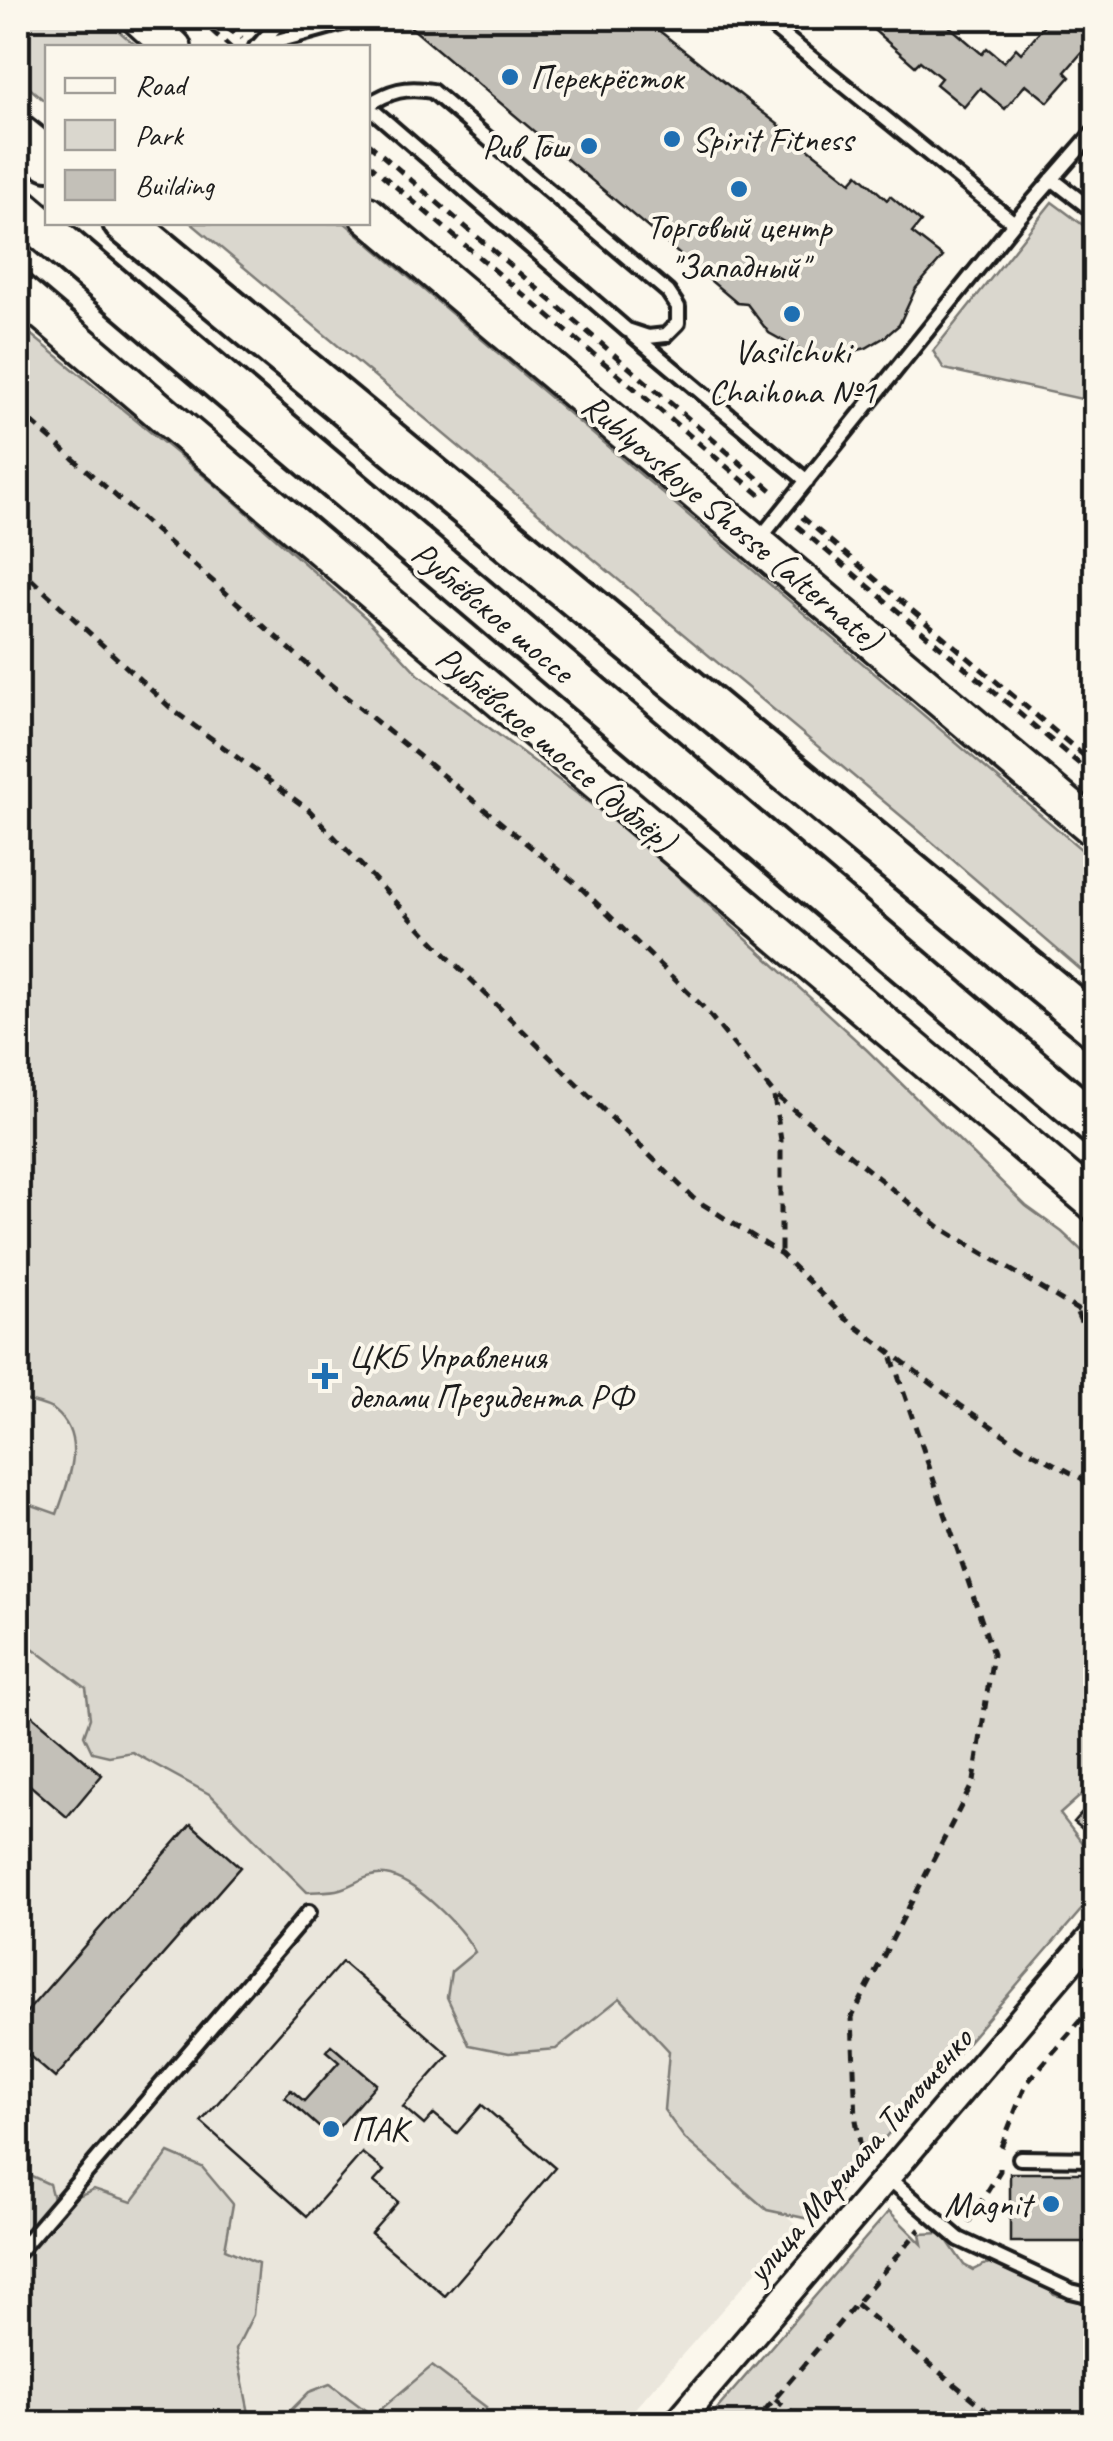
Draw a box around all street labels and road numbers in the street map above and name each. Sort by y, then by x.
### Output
street label: Rublyovskoye Shosse (alternate) [573,383,893,662]
street label: Рублёвское шоссе [402,531,586,695]
street label: Рублёвское шоссе (дублёр) [427,635,687,864]
street label: улица Маршала Тимошенко [734,2017,984,2294]

